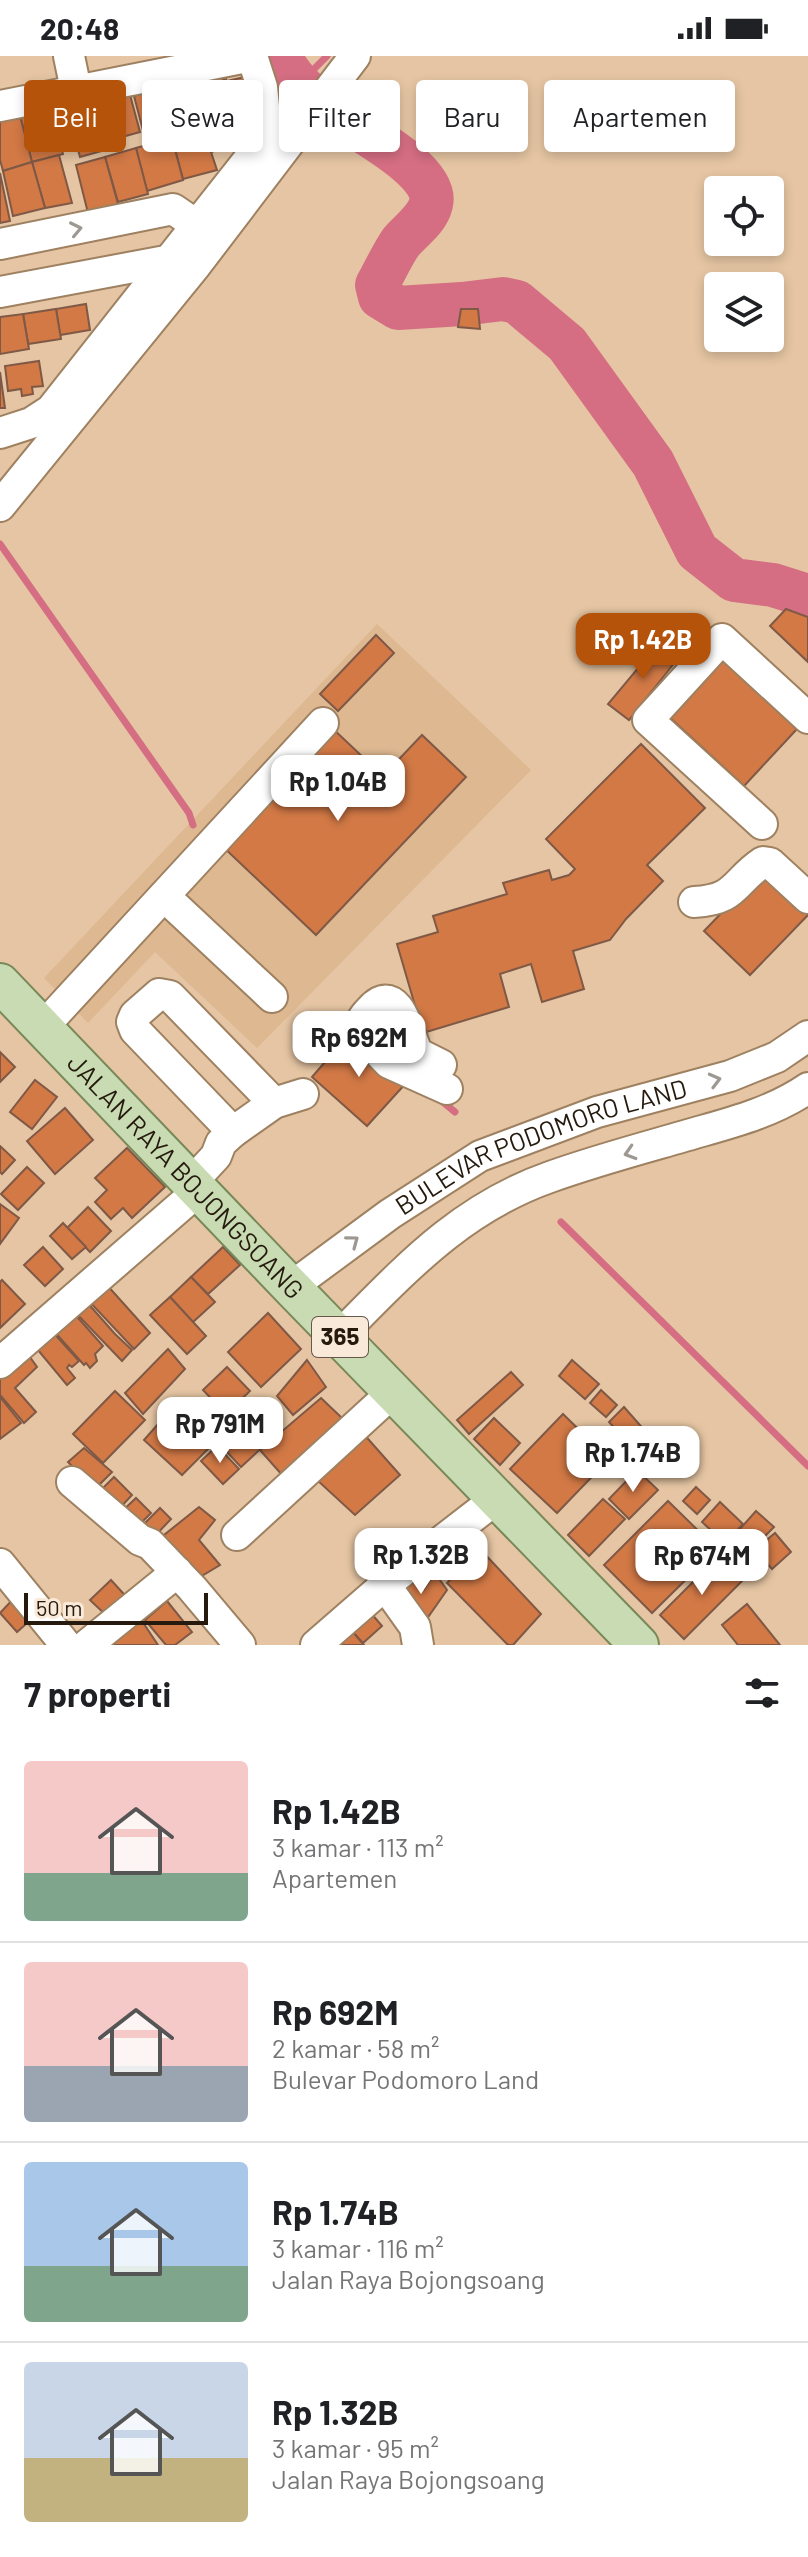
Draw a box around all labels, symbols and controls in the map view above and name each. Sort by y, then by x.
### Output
text: 20:48 [40,10,119,46]
chip: Beli [24,80,126,152]
chip: Sewa [142,80,263,152]
chip: Filter [279,80,400,152]
chip: Baru [416,80,528,152]
chip: Apartemen [544,80,735,152]
map controls [704,176,784,352]
button: locate [704,176,784,256]
one-way arrow [70,221,83,238]
button: layers [704,272,784,352]
pin: Rp 1.42B [560,613,726,681]
text: Rp 1.42B [594,623,692,654]
pin: Rp 1.04B [255,755,421,823]
text: Rp 1.04B [289,765,387,796]
pin: Rp 692M [285,1011,433,1079]
text: Rp 692M [311,1021,407,1052]
street label: JALAN RAYA BOJONGSOANG [62,1047,311,1305]
street label: BULEVAR PODOMORO LAND [389,1071,690,1221]
one-way arrow [707,1073,721,1089]
one-way arrow [624,1144,638,1160]
one-way arrow [344,1236,359,1250]
road number: 365 [312,1317,368,1357]
pin: Rp 791M [146,1397,294,1465]
text: Rp 791M [175,1407,265,1438]
pin: Rp 1.74B [550,1426,716,1494]
text: Rp 1.74B [585,1436,681,1467]
pin: Rp 1.32B [338,1528,504,1596]
pin: Rp 674M [628,1529,776,1597]
text: Rp 1.32B [373,1538,469,1569]
text: Rp 674M [653,1539,751,1570]
scale bar [24,1589,208,1625]
text: 50 m [36,1594,82,1620]
icon: filters [740,1671,784,1715]
text: 7 properti [24,1673,171,1714]
text: Rp 1.42B [272,1790,401,1831]
icon: home [88,1793,184,1889]
text: 3 kamar · 113 m² [272,1831,444,1862]
text: Apartemen [272,1862,397,1893]
text: Rp 692M [272,1991,399,2032]
icon: home [88,1994,184,2090]
text: 2 kamar · 58 m² [272,2032,439,2063]
text: Bulevar Podomoro Land [272,2063,539,2094]
text: Rp 1.74B [272,2191,399,2232]
icon: home [88,2194,184,2290]
text: 3 kamar · 116 m² [272,2232,444,2263]
text: Jalan Raya Bojongsoang [272,2263,545,2294]
text: Rp 1.32B [272,2391,399,2432]
icon: home [88,2394,184,2490]
text: 3 kamar · 95 m² [272,2432,439,2463]
text: Jalan Raya Bojongsoang [272,2463,545,2494]

